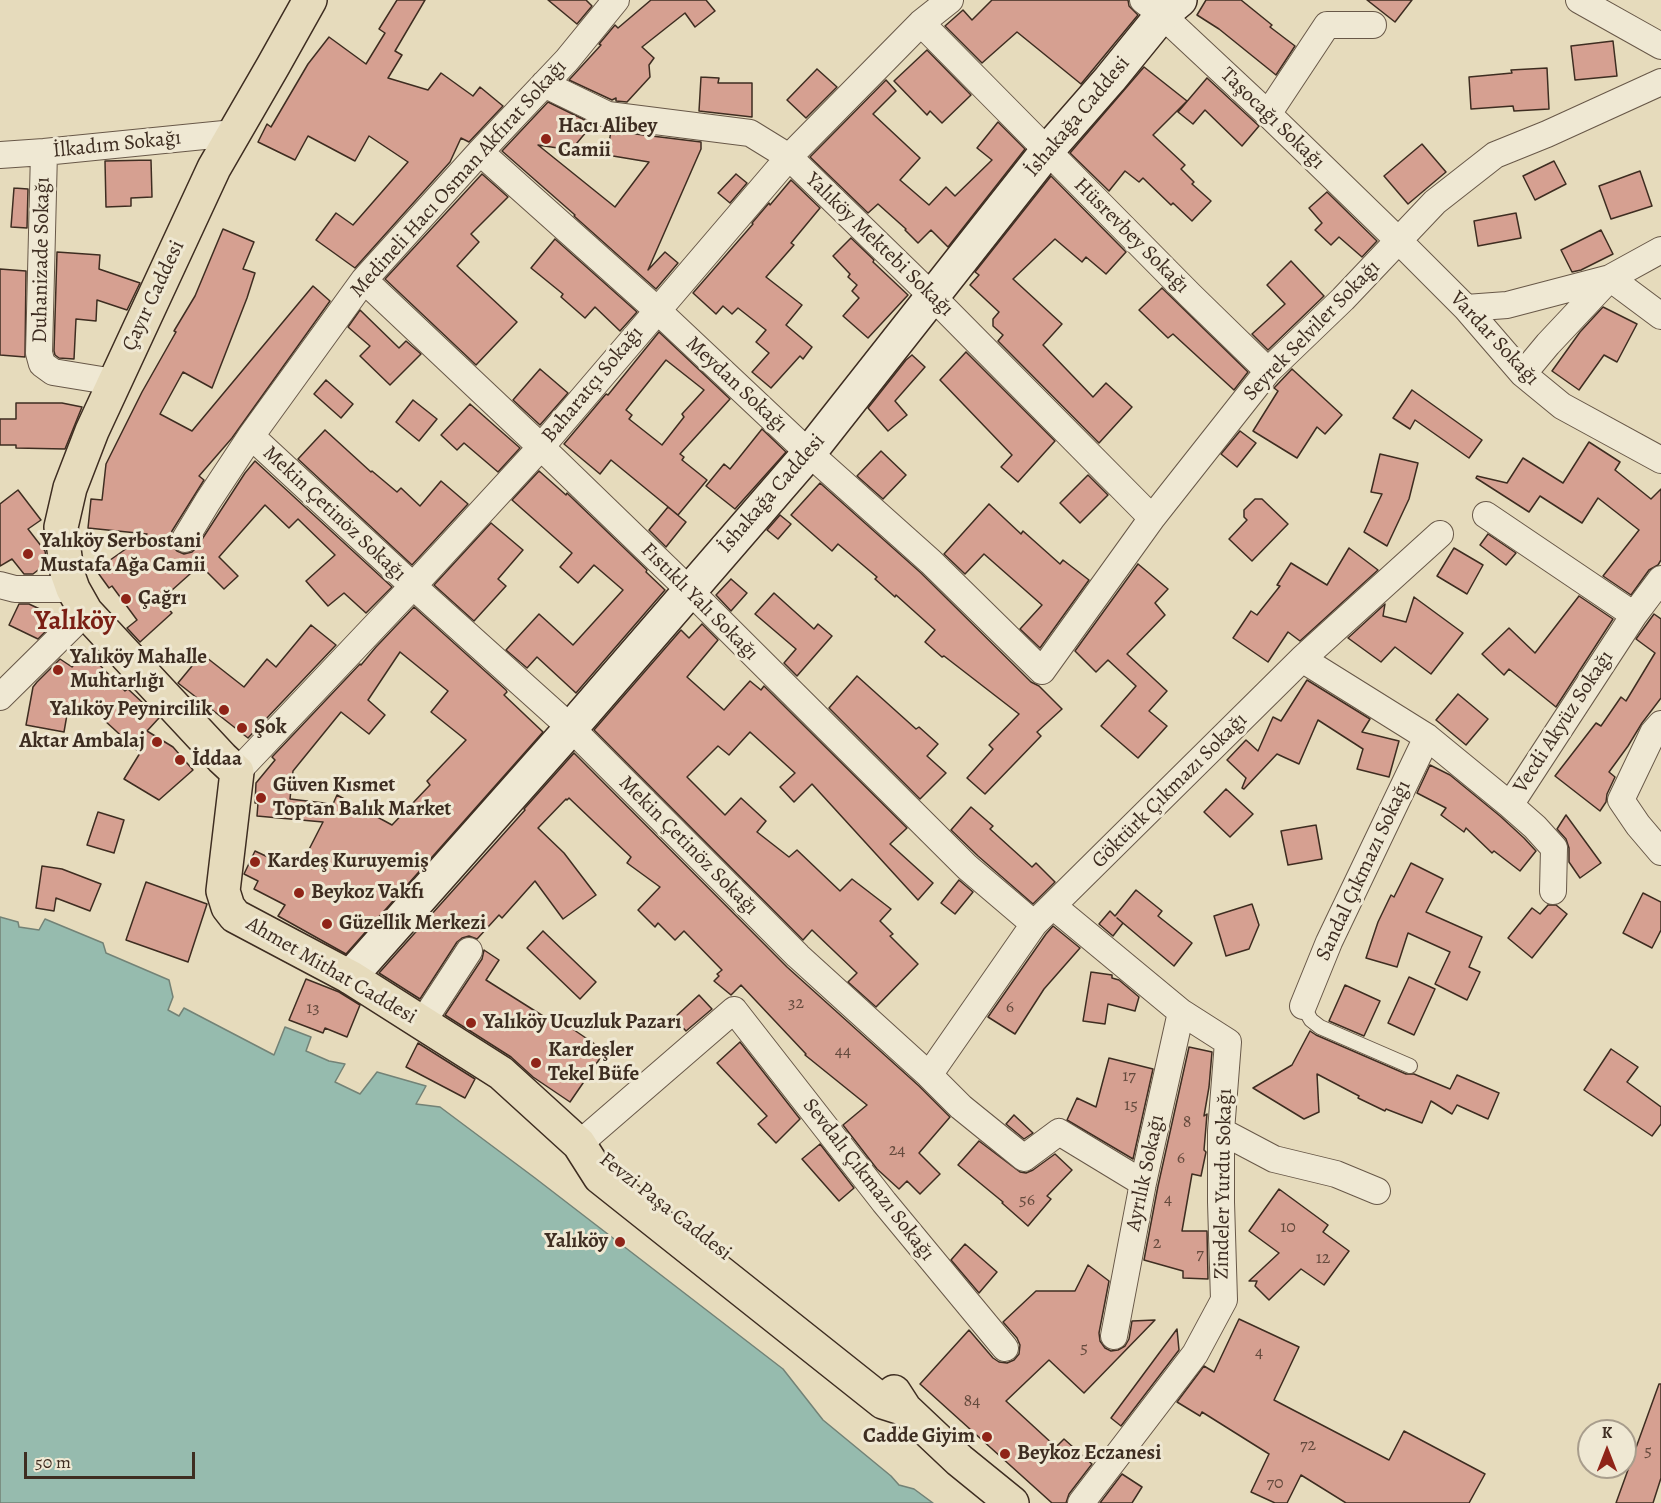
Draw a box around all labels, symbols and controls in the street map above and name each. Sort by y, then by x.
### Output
street label: İshakağa Caddesi [1020,52,1136,182]
street label: Medineli Hacı Osman Akfırat Sokağı [345,55,573,303]
street label: Taşocağı Sokağı [1214,63,1330,175]
place label: Hacı Alibey Camii [558,114,657,164]
street label: İlkadım Sokağı [52,126,182,164]
marker: Hacı Alibey Camii [539,132,553,146]
street label: Yalıköy Mektebi Sokağı [800,168,958,322]
street label: Hüsrevbey Sokağı [1068,173,1194,299]
street label: Duhanizade Sokağı [28,177,56,343]
street label: Çayır Caddesi [117,237,191,355]
street label: Seyrek Selviler Sokağı [1238,255,1386,407]
street label: Vardar Sokağı [1444,287,1544,391]
street label: Baharatçı Sokağı [537,322,649,448]
street label: Meydan Sokağı [680,331,792,439]
street label: İshakağa Caddesi [713,429,831,559]
street label: Mekin Çetinöz Sokağı [257,441,411,587]
place label: Yalıköy Serbostani Mustafa Ağa Camii [40,529,206,579]
street label: Fıstıklı Yalı Sokağı [635,538,763,666]
marker: Yalıköy Serbostani Mustafa Ağa Camii [21,547,35,561]
place label: Çağrı [138,586,187,612]
marker: Çağrı [119,592,133,606]
district label: Yalıköy [34,606,116,638]
place label: Yalıköy Mahalle Muhtarlığı [70,645,207,695]
street label: Vecdi Akyüz Sokağı [1509,646,1619,798]
marker: Yalıköy Mahalle Muhtarlığı [51,663,65,677]
place label: Yalıköy Peynircilik [50,697,212,723]
marker: Yalıköy Peynircilik [217,703,231,717]
street label: Göktürk Çıkmazı Sokağı [1087,708,1253,874]
place label: Şok [254,715,287,741]
marker: Şok [235,721,249,735]
place label: Aktar Ambalaj [19,729,145,755]
marker: Aktar Ambalaj [150,735,164,749]
place label: İddaa [192,747,242,773]
marker: İddaa [173,753,187,767]
street label: Mekin Çetinöz Sokağı [613,771,763,921]
place label: Güven Kısmet Toptan Balık Market [273,773,451,823]
street label: Sandal Çıkmazı Sokağı [1311,777,1417,965]
marker: Güven Kısmet Toptan Balık Market [254,791,268,805]
place label: Kardeş Kuruyemiş [267,849,429,875]
marker: Kardeş Kuruyemiş [248,855,262,869]
place label: Beykoz Vakfı [311,880,424,906]
marker: Beykoz Vakfı [292,886,306,900]
place label: Güzellik Merkezi [339,911,486,937]
street label: Ahmet Mithat Caddesi [241,912,421,1030]
marker: Güzellik Merkezi [320,917,334,931]
house number: 32 [788,993,804,1015]
house number: 6 [1006,997,1014,1019]
house number: 13 [306,998,320,1020]
place label: Yalıköy Ucuzluk Pazarı [483,1010,681,1036]
marker: Yalıköy Ucuzluk Pazarı [464,1016,478,1030]
place label: Kardeşler Tekel Büfe [548,1038,639,1088]
house number: 44 [835,1041,851,1063]
marker: Kardeşler Tekel Büfe [529,1056,543,1070]
house number: 17 [1122,1066,1136,1088]
street label: Zindeler Yurdu Sokağı [1210,1088,1238,1280]
street label: Sevdalı Çıkmazı Sokağı [797,1094,939,1266]
house number: 15 [1124,1095,1138,1117]
house number: 8 [1183,1112,1191,1134]
street label: Ayrılık Sokağı [1121,1113,1171,1233]
house number: 24 [889,1140,905,1162]
street label: Fevzi Paşa Caddesi [594,1148,736,1266]
house number: 6 [1177,1148,1185,1170]
house number: 4 [1164,1189,1172,1211]
house number: 56 [1019,1190,1035,1212]
house number: 10 [1280,1217,1296,1239]
place label: Yalıköy [545,1229,608,1255]
house number: 2 [1153,1233,1161,1255]
marker: Yalıköy [613,1235,627,1249]
house number: 7 [1196,1244,1204,1266]
house number: 12 [1316,1248,1330,1270]
house number: 5 [1080,1338,1088,1360]
house number: 4 [1255,1342,1263,1364]
house number: 84 [964,1391,980,1413]
north arrow [1577,1419,1637,1479]
text: K [1602,1422,1612,1444]
place label: Cadde Giyim [863,1424,975,1450]
marker: Cadde Giyim [980,1430,994,1444]
house number: 72 [1300,1435,1316,1457]
scale bar [27,1440,198,1478]
place label: Beykoz Eczanesi [1017,1441,1161,1467]
house number: 5 [1644,1441,1652,1463]
marker: Beykoz Eczanesi [998,1447,1012,1461]
text: 50 m [35,1450,71,1474]
house number: 70 [1266,1473,1284,1495]

